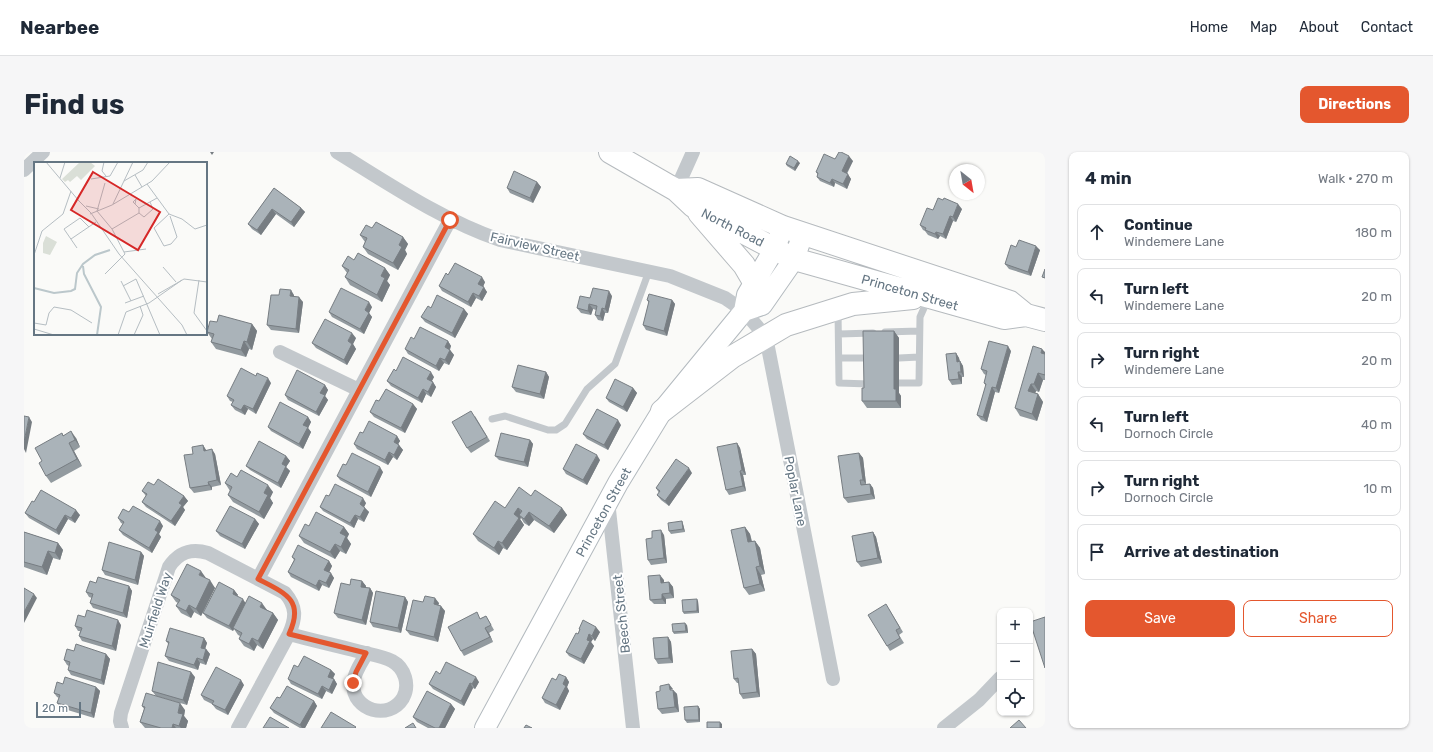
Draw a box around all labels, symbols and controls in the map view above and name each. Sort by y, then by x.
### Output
text: Nearbee [20,16,99,39]
text: Home [1190,19,1228,36]
text: Map [1250,19,1277,36]
text: About [1299,19,1339,36]
text: Contact [1361,19,1413,36]
button: Directions [1300,86,1409,123]
text: Find us [24,88,124,121]
inset map [34,162,207,335]
north arrow [949,164,985,200]
text: 4 min [1085,168,1132,188]
text: Walk · 270 m [1318,171,1393,186]
street label: North Road [699,205,767,250]
route start [441,211,459,229]
text: Continue [1124,216,1193,234]
icon: ahead [1086,221,1108,243]
text: 180 m [1355,225,1392,240]
street label: Fairview Street [489,229,581,264]
text: Windemere Lane [1124,234,1224,249]
street label: Princeton Street [860,272,960,313]
text: Turn left [1124,280,1189,298]
icon: left [1086,285,1108,307]
text: 20 m [1361,289,1392,304]
text: Windemere Lane [1124,298,1224,313]
text: Turn right [1124,344,1199,362]
icon: right [1086,349,1108,371]
text: 20 m [1361,353,1392,368]
text: Windemere Lane [1124,362,1224,377]
text: Turn left [1124,408,1189,426]
icon: left [1086,413,1108,435]
text: 40 m [1361,417,1392,432]
text: Dornoch Circle [1124,426,1213,441]
street label: Poplar Lane [781,455,810,528]
street label: Princeton Street [573,465,634,560]
text: Turn right [1124,472,1199,490]
icon: right [1086,477,1108,499]
text: 10 m [1363,481,1392,496]
text: Dornoch Circle [1124,490,1213,505]
icon: arrive [1086,541,1108,563]
text: Arrive at destination [1124,543,1279,561]
street label: Muirfield Way [136,570,175,650]
street label: Beech Street [610,574,633,654]
button: Save [1085,600,1235,637]
button: Share [1243,600,1393,637]
map controls [997,608,1033,716]
button: + [997,608,1033,644]
button: − [997,644,1033,680]
route end [344,674,362,692]
button: locate [997,680,1033,716]
scale bar [36,700,81,719]
text: 20 m [42,702,68,715]

